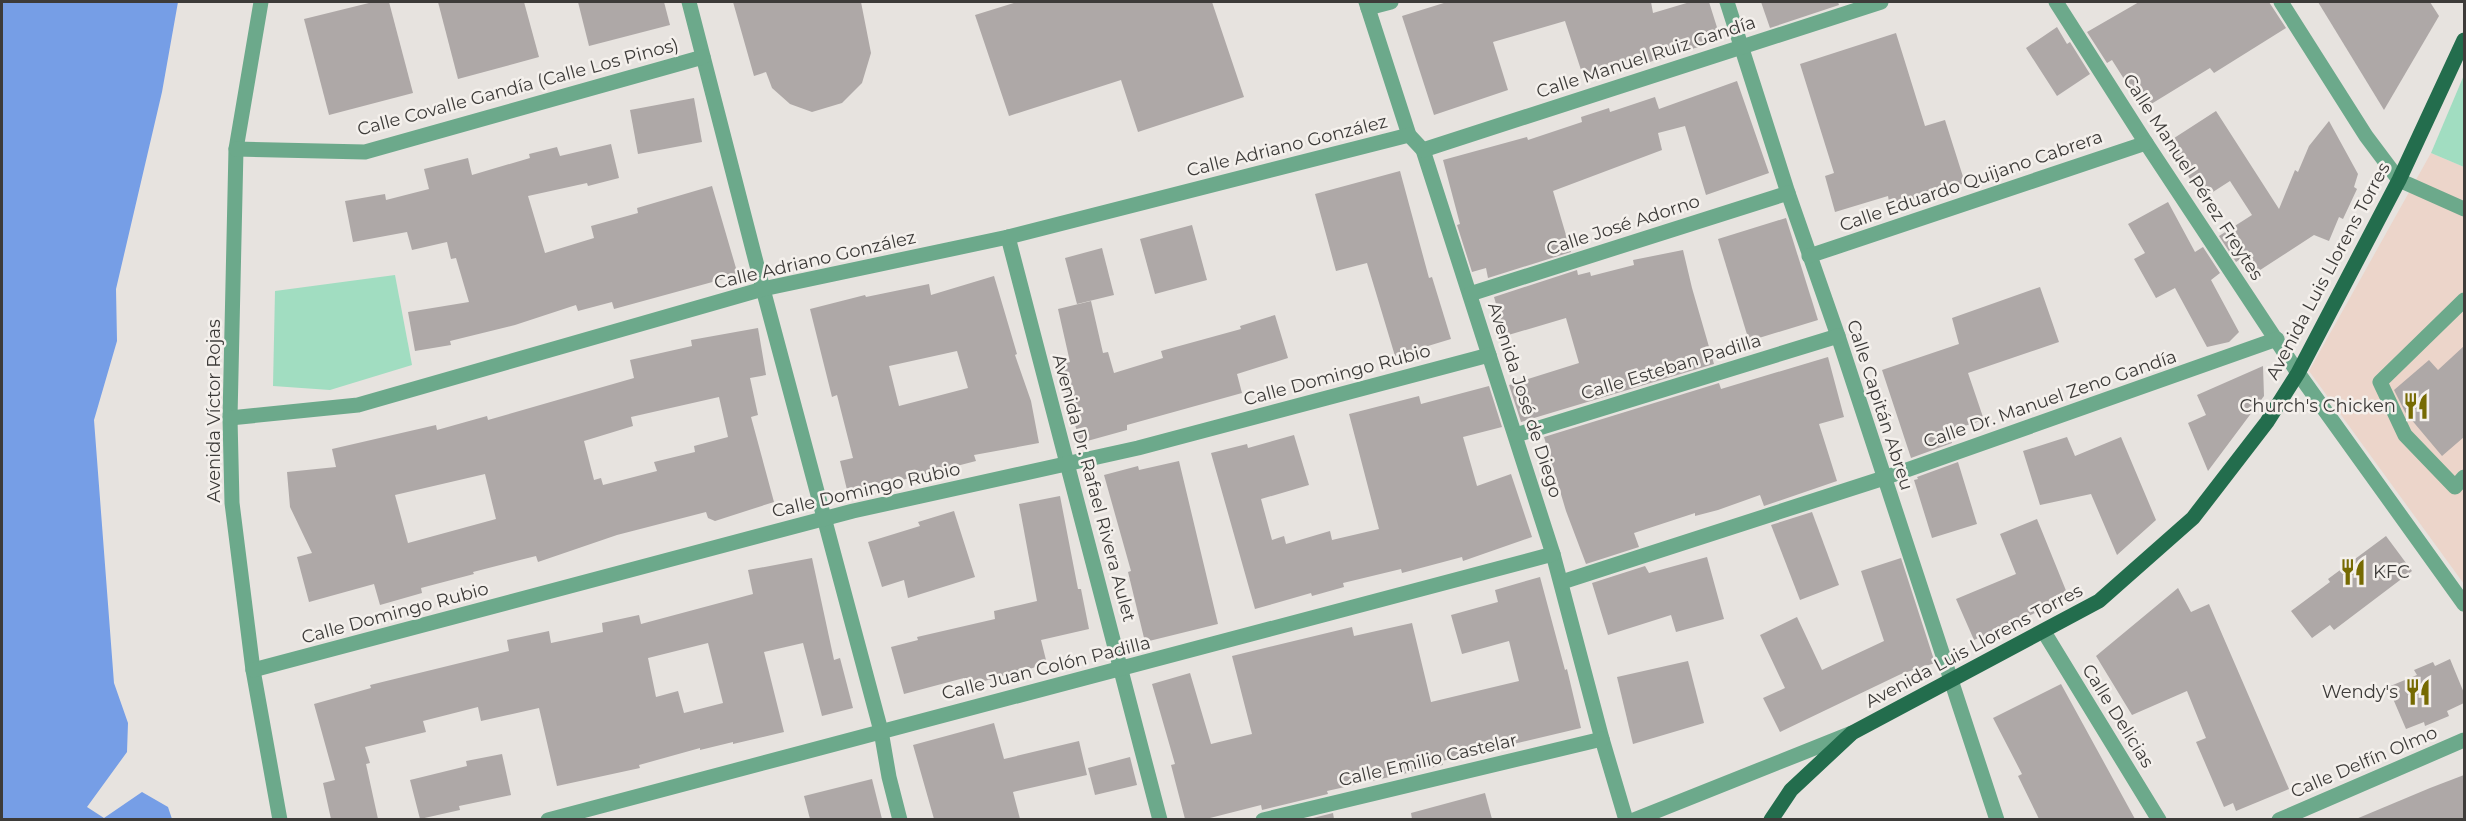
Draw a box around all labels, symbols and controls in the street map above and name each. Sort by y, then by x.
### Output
street label: Calle Manuel Ruiz Gandía [1534,11,1758,103]
street label: Calle Covalle Gandía (Calle Los Pinos) [355,33,681,141]
street label: Calle Manuel Pérez Freytes [2118,70,2268,285]
street label: Calle Adriano González [1184,110,1390,182]
street label: Calle Eduardo Quijano Cabrera [1837,126,2105,236]
street label: Avenida Luis Llorens Torres [2261,158,2395,383]
street label: Calle José Adorno [1544,190,1702,260]
street label: Calle Adriano González [712,226,918,294]
street label: Avenida José de Diego [1483,300,1567,500]
street label: Calle Capitán Abreu [1842,317,1918,493]
street label: Avenida Víctor Rojas [203,319,225,503]
street label: Calle Esteban Padilla [1578,329,1764,405]
street label: Calle Domingo Rubio [1241,339,1433,411]
street label: Calle Dr. Manuel Zeno Gandía [1921,345,2179,453]
street label: Avenida Dr. Rafael Rivera Aulet [1048,352,1140,624]
restaurant icon: Church's Chicken [2401,391,2431,421]
place label: Church's Chicken [2239,395,2396,417]
street label: Calle Domingo Rubio [770,458,962,522]
restaurant icon: KFC [2338,557,2368,587]
place label: KFC [2373,561,2410,583]
street label: Calle Domingo Rubio [299,577,491,649]
street label: Avenida Luis Llorens Torres [1862,579,2087,713]
street label: Calle Juan Colón Padilla [939,631,1153,705]
street label: Calle Delicias [2077,660,2159,772]
restaurant icon: Wendy's [2403,677,2433,707]
place label: Wendy's [2322,681,2398,703]
street label: Calle Delfín Olmo [2287,721,2441,803]
street label: Calle Emilio Castelar [1337,729,1519,791]

